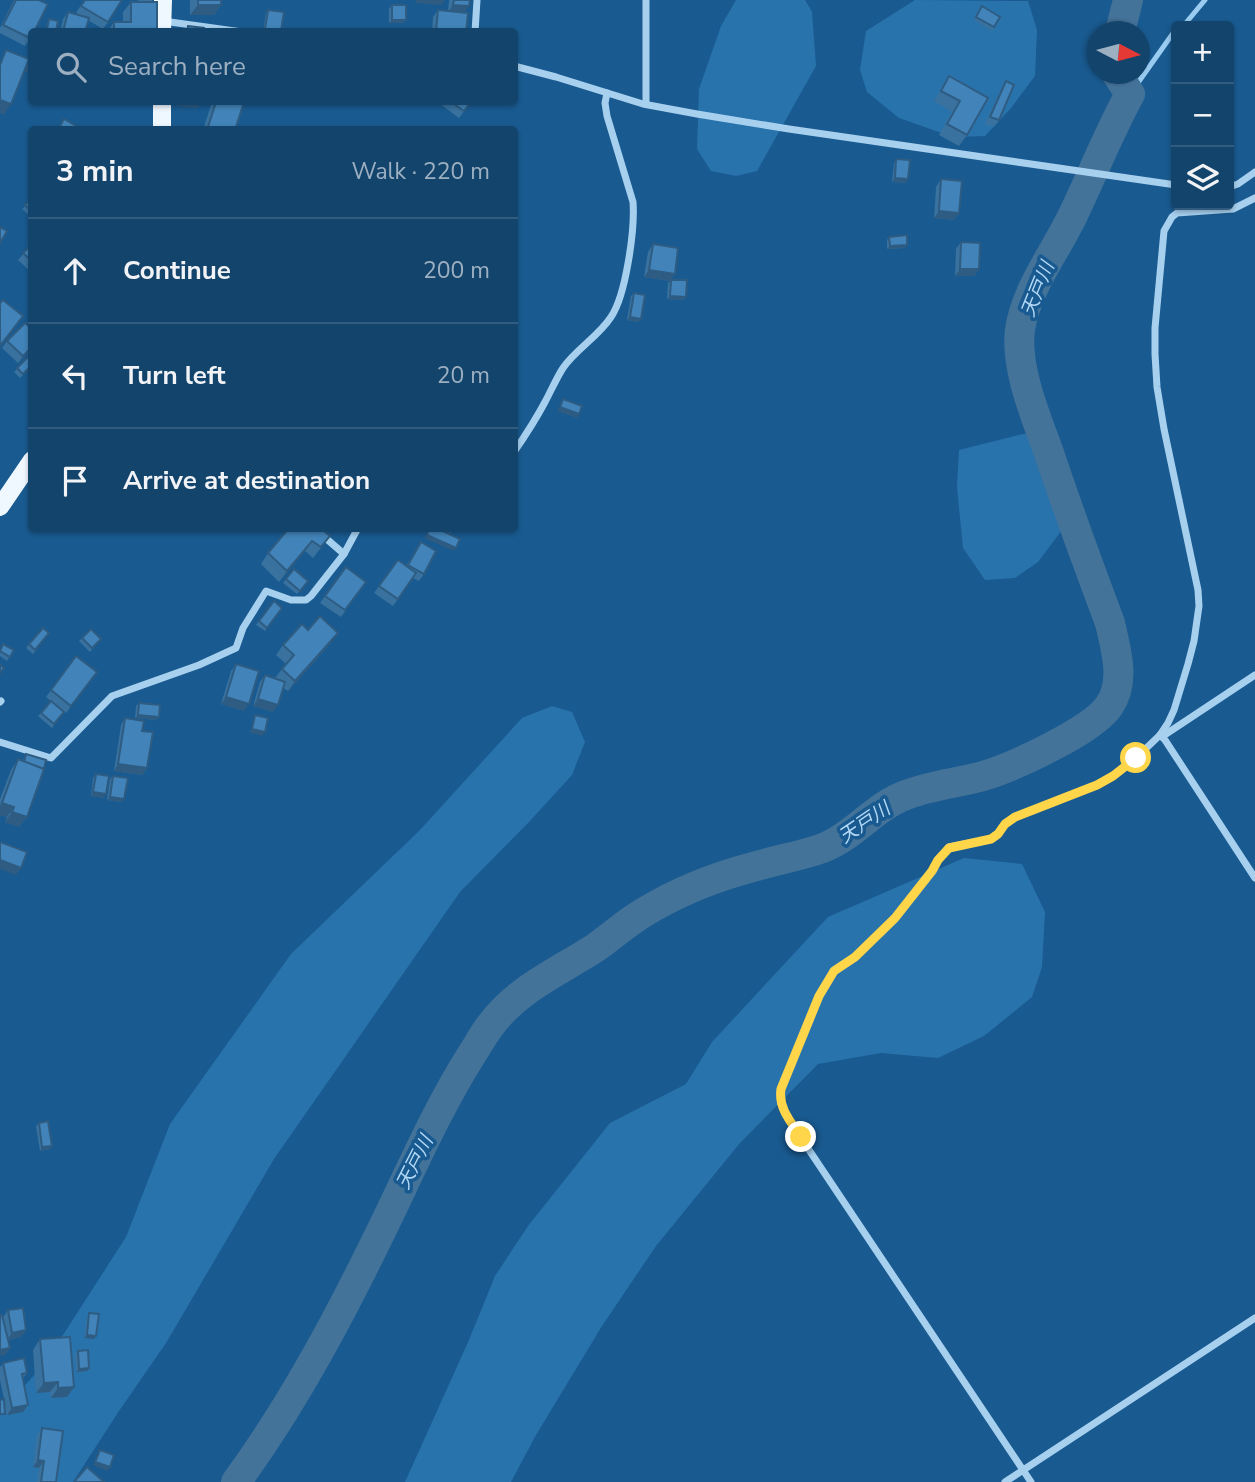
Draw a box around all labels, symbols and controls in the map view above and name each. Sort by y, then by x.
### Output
north arrow [1087,21,1150,84]
map controls [1171,21,1234,210]
button: + [1171,21,1234,84]
search box [28,28,518,105]
icon: search [52,48,90,86]
text: Search here [108,49,246,84]
button: − [1171,84,1234,147]
button: layers [1171,147,1234,210]
text: 3 min [56,151,134,192]
text: Walk · 220 m [351,156,490,187]
icon: ahead [56,252,94,290]
text: Continue [123,253,231,288]
text: 200 m [423,255,490,286]
water label: 天戸川 [1015,256,1061,321]
icon: left [56,357,94,395]
text: Turn left [123,358,226,393]
text: 20 m [437,360,490,391]
icon: arrive [56,462,94,500]
text: Arrive at destination [123,463,370,498]
route start [1120,742,1151,773]
water label: 天戸川 [834,795,897,850]
route end [785,1121,816,1152]
water label: 天戸川 [390,1129,440,1194]

